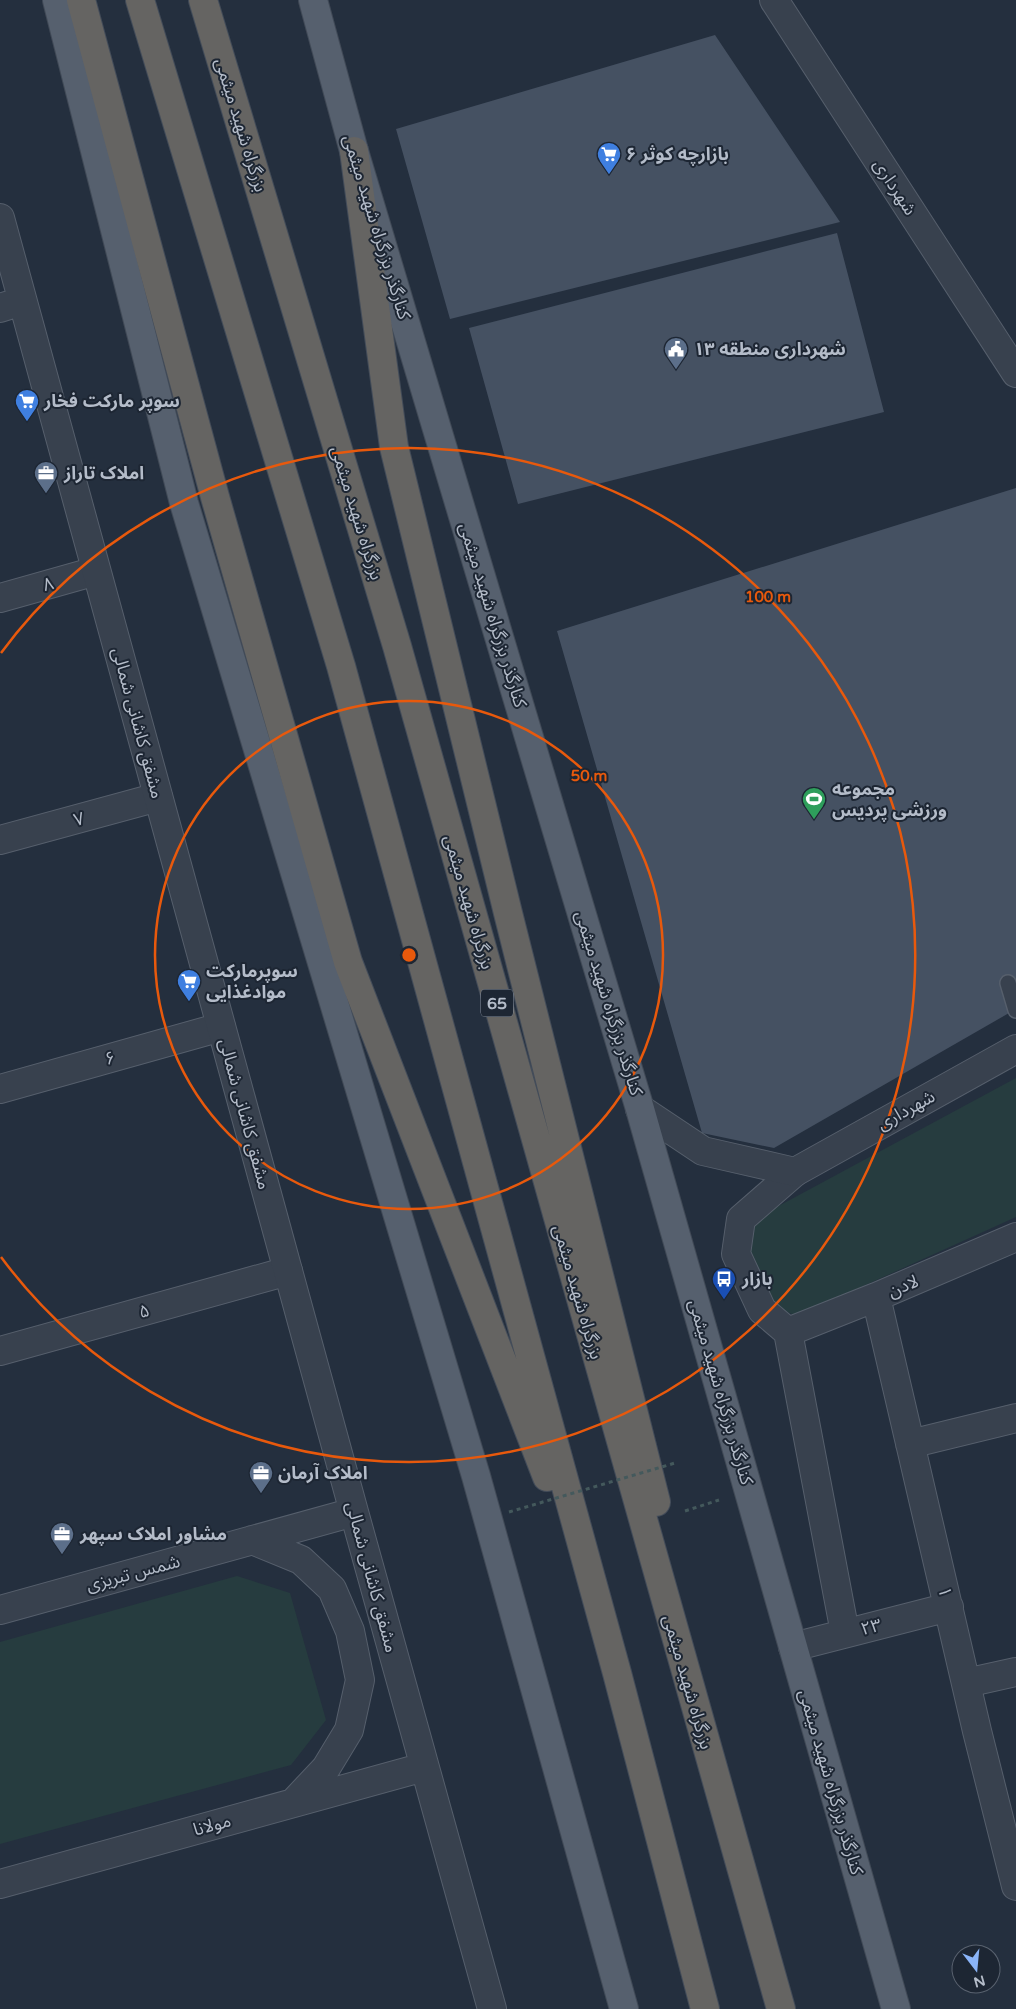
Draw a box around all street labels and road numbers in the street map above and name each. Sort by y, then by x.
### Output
street label: بزرگراه شهید میثمی [210,55,272,195]
street label: کنارگذر بزرگراه شهید میثمی [338,132,416,323]
street label: شهرداری [869,155,921,219]
street label: بزرگراه شهید میثمی [326,443,388,583]
street label: کنارگذر بزرگراه شهید میثمی [454,520,532,711]
street label: ۸ [40,572,56,596]
street label: مشفق کاشانی شمالی [107,645,169,801]
street label: ۷ [71,807,87,831]
street label: بزرگراه شهید میثمی [439,832,499,972]
street label: کنارگذر بزرگراه شهید میثمی [570,908,648,1099]
road number: 65 [481,990,513,1016]
street label: مشفق کاشانی شمالی [214,1036,276,1192]
street label: ۶ [102,1046,118,1070]
street label: شهرداری [873,1085,939,1135]
street label: بزرگراه شهید میثمی [548,1222,608,1362]
street label: لادن [884,1270,922,1302]
street label: کنارگذر بزرگراه شهید میثمی [684,1297,758,1488]
street label: ۵ [136,1299,152,1323]
street label: مشفق کاشانی شمالی [341,1499,403,1655]
street label: شمس تبریزی [84,1550,182,1596]
street label: ۱ [933,1585,957,1599]
street label: بزرگراه شهید میثمی [658,1612,718,1752]
street label: ۲۳ [858,1614,884,1640]
street label: کنارگذر بزرگراه شهید میثمی [794,1687,868,1878]
street label: مولانا [191,1809,233,1841]

